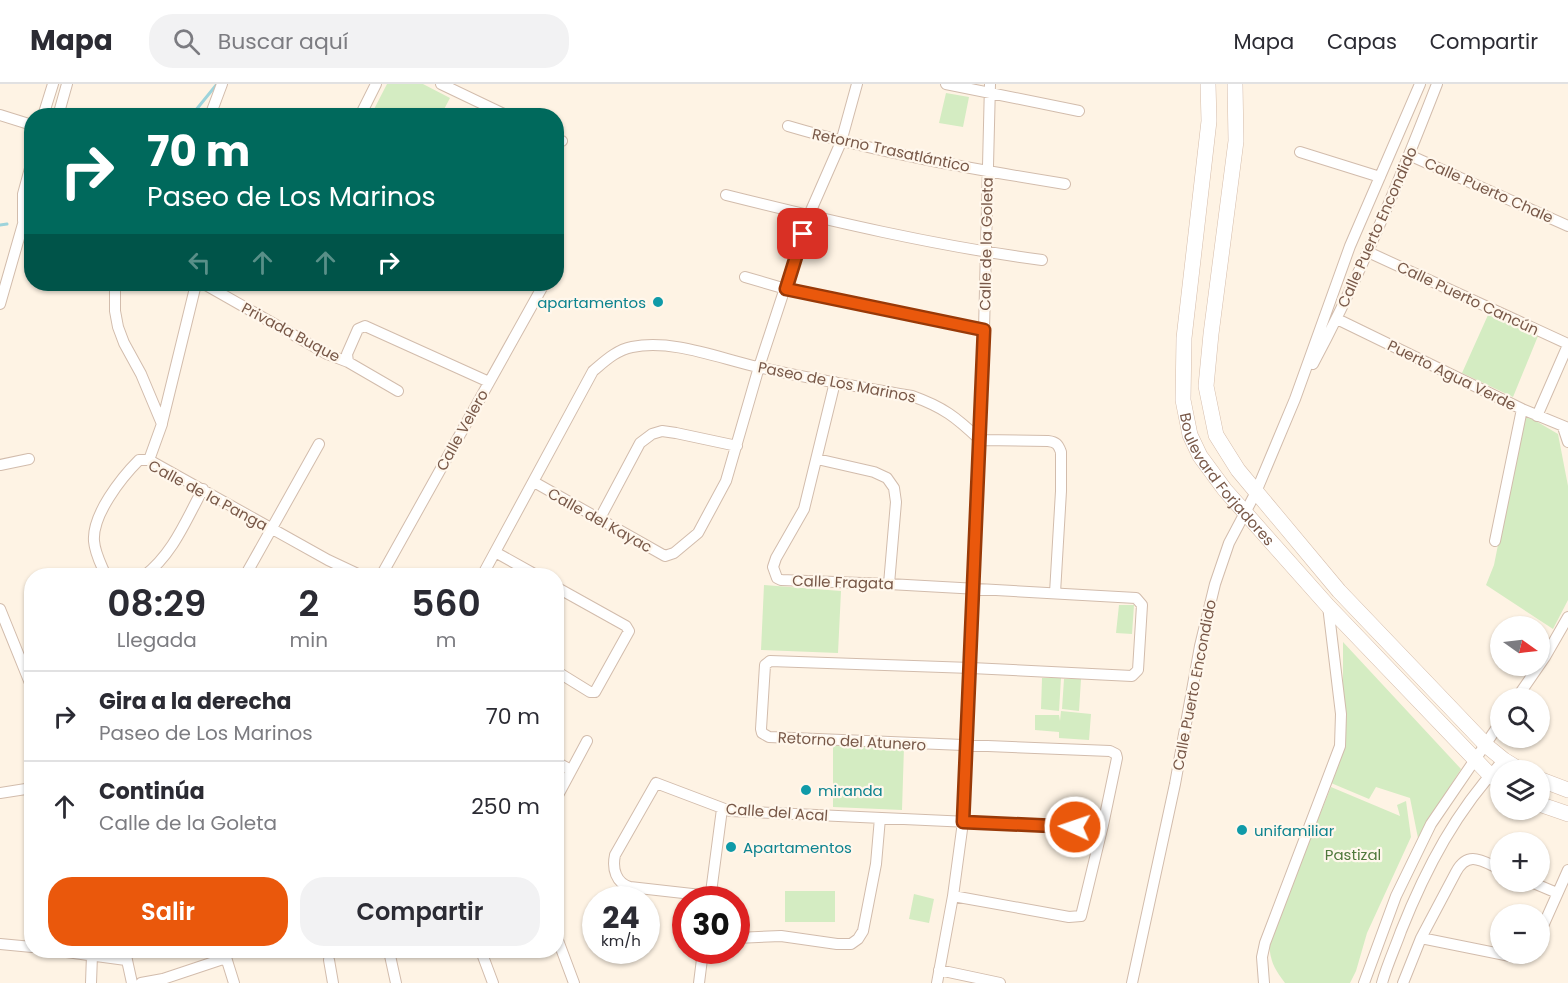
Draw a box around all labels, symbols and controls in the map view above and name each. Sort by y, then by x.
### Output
search box [149,14,569,68]
text: Mapa [30,21,113,60]
icon: search [170,25,203,58]
text: Buscar aquí [218,26,348,57]
text: Mapa [1233,27,1294,56]
text: Capas [1327,27,1397,56]
text: Compartir [1430,27,1538,56]
text: 70 m [147,122,250,181]
street label: Retorno Trasatlántico [810,123,972,177]
icon: right [48,132,126,210]
street label: Calle Puerto Encondido [1332,143,1422,311]
street label: Calle Puerto Chale [1421,152,1557,228]
street label: Calle de la Goleta [974,177,998,311]
text: Paseo de Los Marinos [147,178,436,215]
pin [777,208,828,259]
icon: arrive [786,217,819,250]
icon: left [183,246,216,279]
icon: ahead [246,246,279,279]
icon: ahead [309,246,342,279]
icon: right [372,246,405,279]
street label: Calle Puerto Cancún [1394,256,1542,340]
place label: apartamentos [537,292,646,313]
marker: apartamentos [651,295,665,309]
street label: Privada Buque [238,297,344,367]
street label: Puerto Agua Verde [1384,335,1520,415]
street label: Paseo de Los Marinos [756,356,918,408]
street label: Calle Velero [431,386,493,474]
street label: Boulevard Forjadores [1175,411,1280,550]
street label: Calle de la Panga [145,455,271,535]
street label: Calle del Kayac [544,483,656,557]
street label: Calle Fragata [792,570,894,594]
text: 08:29 [107,578,206,629]
text: 2 [298,578,319,629]
text: 560 [411,578,481,629]
street label: Calle Puerto Encondido [1167,598,1221,772]
north arrow [1490,616,1550,676]
map controls [1490,616,1550,964]
text: Llegada [117,626,197,654]
text: min [290,626,328,654]
text: m [436,626,456,654]
text: Gira a la derecha [99,686,292,717]
button: search [1490,688,1550,748]
icon: right [48,700,81,733]
text: 70 m [486,701,540,732]
text: Paseo de Los Marinos [99,719,313,747]
street label: Retorno del Atunero [777,727,927,755]
button: layers [1490,760,1550,820]
text: Continúa [99,776,205,807]
place label: miranda [818,780,883,801]
marker: miranda [799,783,813,797]
icon: ahead [48,790,81,823]
text: 250 m [471,791,540,822]
position arrow [1043,795,1107,859]
street label: Calle del Acal [725,798,829,826]
text: Calle de la Goleta [99,809,277,837]
place label: unifamiliar [1254,820,1335,841]
marker: unifamiliar [1235,823,1249,837]
button: + [1490,832,1550,892]
place label: Apartamentos [743,837,852,858]
marker: Apartamentos [724,840,738,854]
park label: Pastizal [1325,844,1381,865]
button: Salir [48,877,288,946]
button: Compartir [300,877,540,946]
speed limit sign: 30 [672,886,750,964]
text: 24 [602,896,640,939]
button: − [1490,904,1550,964]
text: km/h [601,930,641,951]

